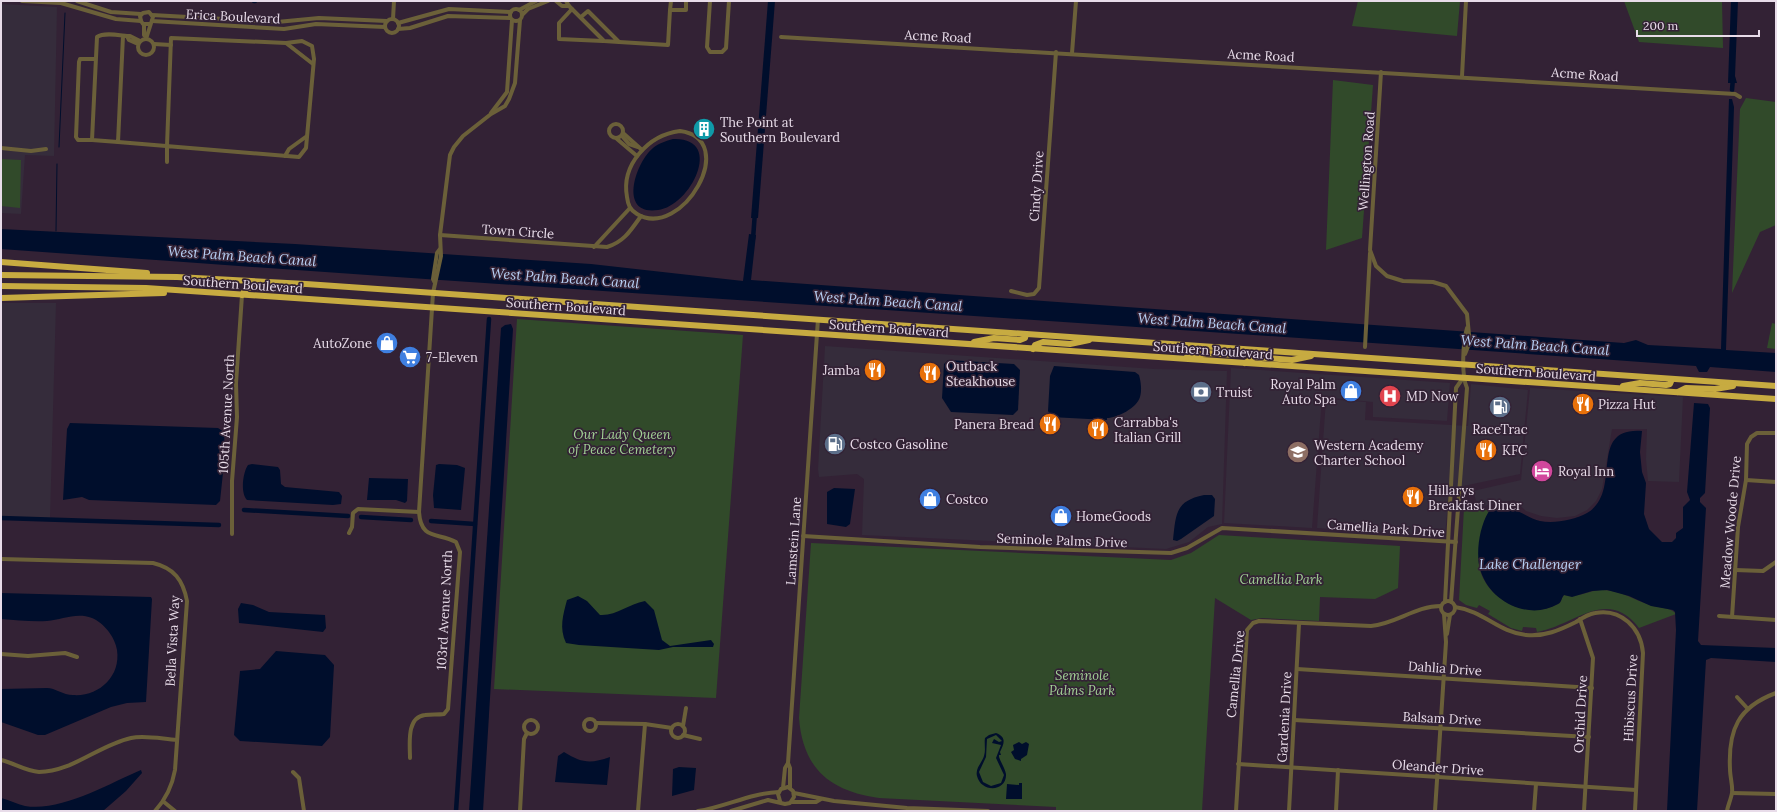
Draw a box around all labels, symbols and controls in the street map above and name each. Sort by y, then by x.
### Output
street label: Erica Boulevard [185,6,281,27]
scale bar [1637,12,1759,38]
text: 200 m [1643,18,1679,33]
street label: Acme Road [903,26,972,47]
street label: Acme Road [1226,45,1295,66]
street label: Acme Road [1550,64,1619,85]
street label: Wellington Road [1355,111,1378,211]
place label: The Point at Southern Boulevard [720,114,840,146]
building icon: The Point at Southern Boulevard [691,116,717,142]
street label: Cindy Drive [1026,150,1047,222]
street label: Town Circle [481,220,555,243]
water label: West Palm Beach Canal [167,242,317,270]
water label: West Palm Beach Canal [490,264,640,292]
street label: Southern Boulevard [183,272,304,297]
water label: West Palm Beach Canal [813,287,963,315]
street label: Southern Boulevard [506,294,627,319]
water label: West Palm Beach Canal [1137,309,1287,337]
street label: Southern Boulevard [829,316,950,341]
shop icon: AutoZone [374,330,400,356]
water label: West Palm Beach Canal [1460,331,1610,359]
place label: AutoZone [312,335,372,352]
street label: Southern Boulevard [1153,338,1274,363]
supermarket icon: 7-Eleven [397,344,423,370]
place label: 7-Eleven [426,349,478,366]
street label: 105th Avenue North [215,354,238,474]
restaurant icon: Jamba [862,357,888,383]
place label: Outback Steakhouse [946,358,1015,390]
restaurant icon: Outback Steakhouse [917,360,943,386]
street label: Southern Boulevard [1476,360,1597,385]
place label: Jamba [822,362,860,379]
place label: Royal Palm Auto Spa [1270,376,1336,408]
shop icon: Royal Palm Auto Spa [1338,378,1364,404]
bank icon: Truist [1188,379,1214,405]
hospital icon: MD Now [1377,383,1403,409]
place label: Truist [1216,384,1252,401]
place label: MD Now [1406,388,1459,405]
restaurant icon: Pizza Hut [1570,391,1596,417]
fuel station icon: RaceTrac [1487,394,1513,420]
place label: Pizza Hut [1598,396,1656,413]
restaurant icon: Panera Bread [1037,411,1063,437]
place label: Carrabba's Italian Grill [1114,414,1182,446]
place label: Panera Bread [954,416,1034,433]
restaurant icon: Carrabba's Italian Grill [1085,416,1111,442]
place label: RaceTrac [1472,421,1528,438]
park label: Our Lady Queen of Peace Cemetery [568,426,676,458]
fuel station icon: Costco Gasoline [822,431,848,457]
place label: Costco Gasoline [850,436,948,453]
place label: Western Academy Charter School [1314,437,1424,469]
restaurant icon: KFC [1473,437,1499,463]
school or university icon: Western Academy Charter School [1285,439,1311,465]
place label: KFC [1502,442,1527,459]
street label: Meadow Woode Drive [1716,455,1745,589]
hotel icon: Royal Inn [1529,458,1555,484]
place label: Royal Inn [1558,463,1614,480]
place label: Hillarys Breakfast Diner [1428,482,1522,514]
restaurant icon: Hillarys Breakfast Diner [1400,484,1426,510]
shop icon: Costco [917,486,943,512]
place label: Costco [946,491,989,508]
street label: Lamstein Lane [782,496,805,586]
shop icon: HomeGoods [1048,503,1074,529]
place label: HomeGoods [1076,508,1151,525]
street label: Camellia Park Drive [1326,516,1446,541]
street label: Seminole Palms Drive [996,530,1128,551]
street label: 103rd Avenue North [433,549,456,671]
water label: Lake Challenger [1479,555,1582,573]
park label: Camellia Park [1239,571,1323,588]
street label: Bella Vista Way [162,595,183,687]
street label: Camellia Drive [1222,629,1249,719]
street label: Hibiscus Drive [1620,654,1641,742]
street label: Dahlia Drive [1407,657,1482,680]
park label: Seminole Palms Park [1049,667,1115,699]
street label: Gardenia Drive [1274,671,1295,763]
street label: Orchid Drive [1570,675,1591,753]
street label: Balsam Drive [1402,708,1482,729]
street label: Oleander Drive [1392,756,1484,779]

